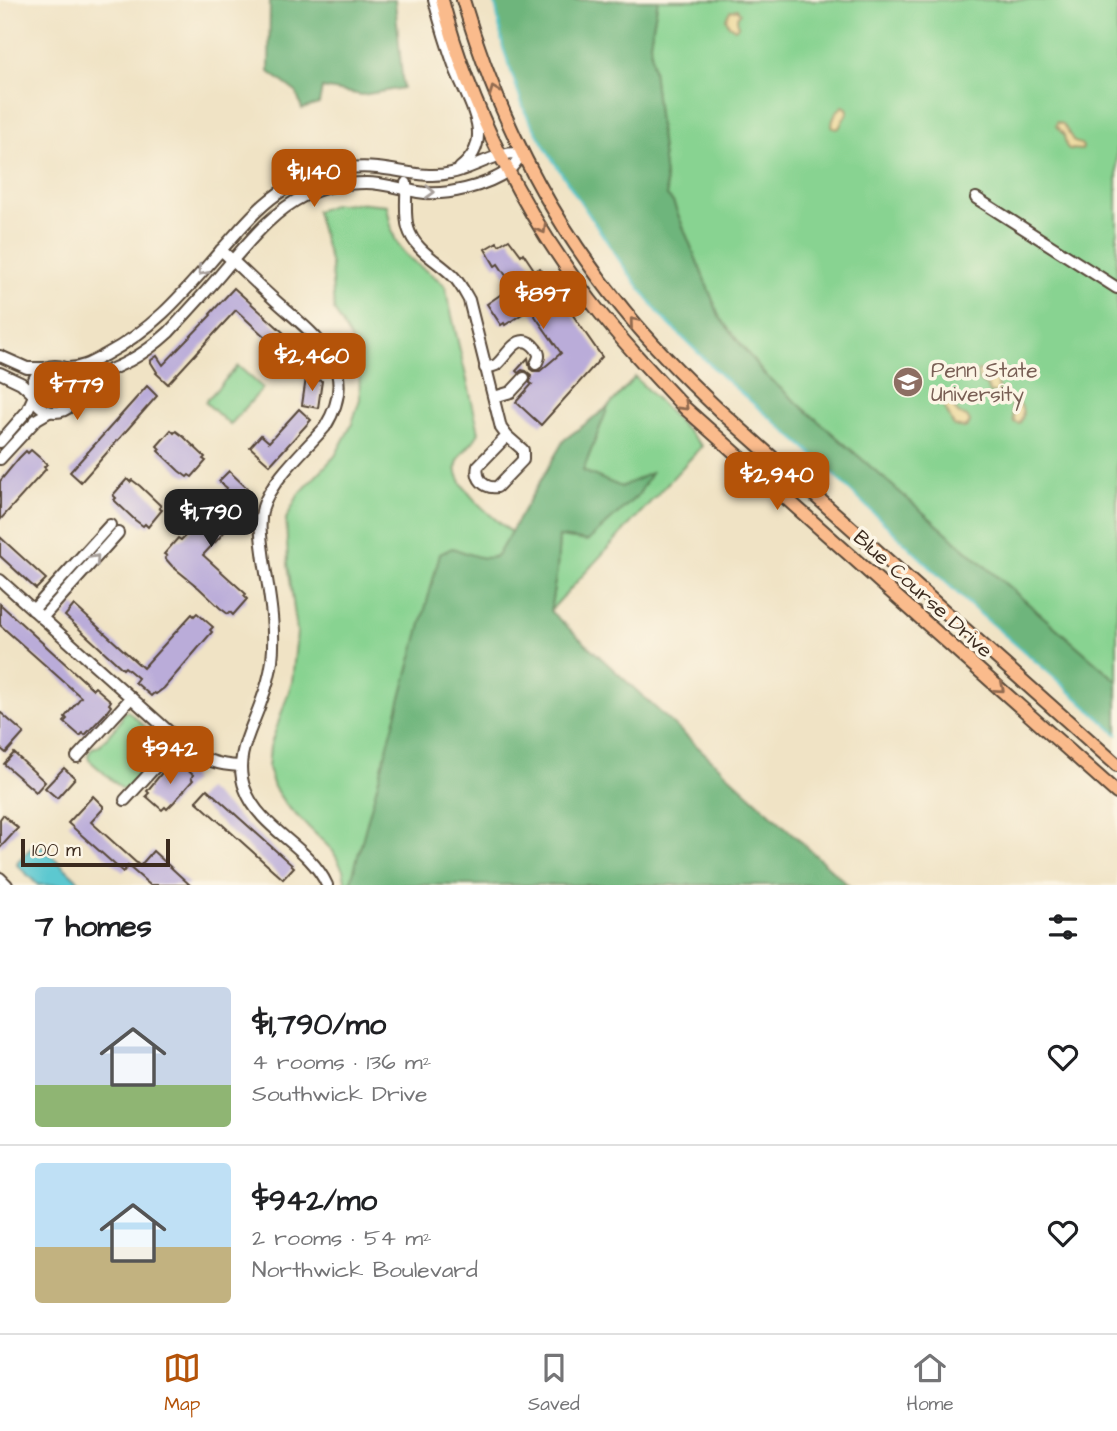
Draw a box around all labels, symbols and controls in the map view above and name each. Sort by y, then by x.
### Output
one-way arrow [489,85,503,97]
pin: $1,140 [257,150,371,209]
text: $1,140 [288,156,340,188]
one-way arrow [424,185,435,200]
one-way arrow [534,222,547,235]
one-way arrow [198,263,210,276]
pin: $897 [502,272,584,331]
text: $897 [516,278,570,310]
one-way arrow [630,317,642,330]
pin: $2,460 [255,334,369,393]
text: $2,460 [275,340,349,372]
place label: Penn State University [931,356,1038,411]
pin: $779 [36,362,118,422]
school or university icon: Penn State University [891,365,925,399]
text: $779 [50,369,104,401]
one-way arrow [676,398,689,411]
pin: $2,940 [720,452,834,512]
text: $2,940 [740,459,814,491]
pin: $1,790 [154,490,268,549]
text: $1,790 [180,496,242,528]
street label: Blue Course Drive [847,523,999,665]
one-way arrow [87,554,99,567]
one-way arrow [992,680,1005,693]
pin: $942 [129,726,211,786]
text: $942 [143,733,197,765]
scale bar [21,836,170,868]
text: 100 m [32,837,81,864]
text: 7 homes [35,906,152,948]
icon: filters [1044,908,1082,946]
text: $1,790/mo [252,1004,386,1046]
icon: home [91,1015,175,1099]
icon: heart [1044,1038,1082,1076]
text: 4 rooms · 136 m² [252,1046,431,1078]
text: Southwick Drive [252,1078,428,1110]
text: $942/mo [252,1180,377,1222]
icon: home [91,1191,175,1275]
icon: heart [1044,1214,1082,1252]
text: 2 rooms · 54 m² [252,1222,432,1254]
text: Northwick Boulevard [252,1254,478,1286]
tab: Map [163,1349,201,1418]
tab: Saved [528,1349,580,1418]
tab: Home [906,1349,954,1418]

